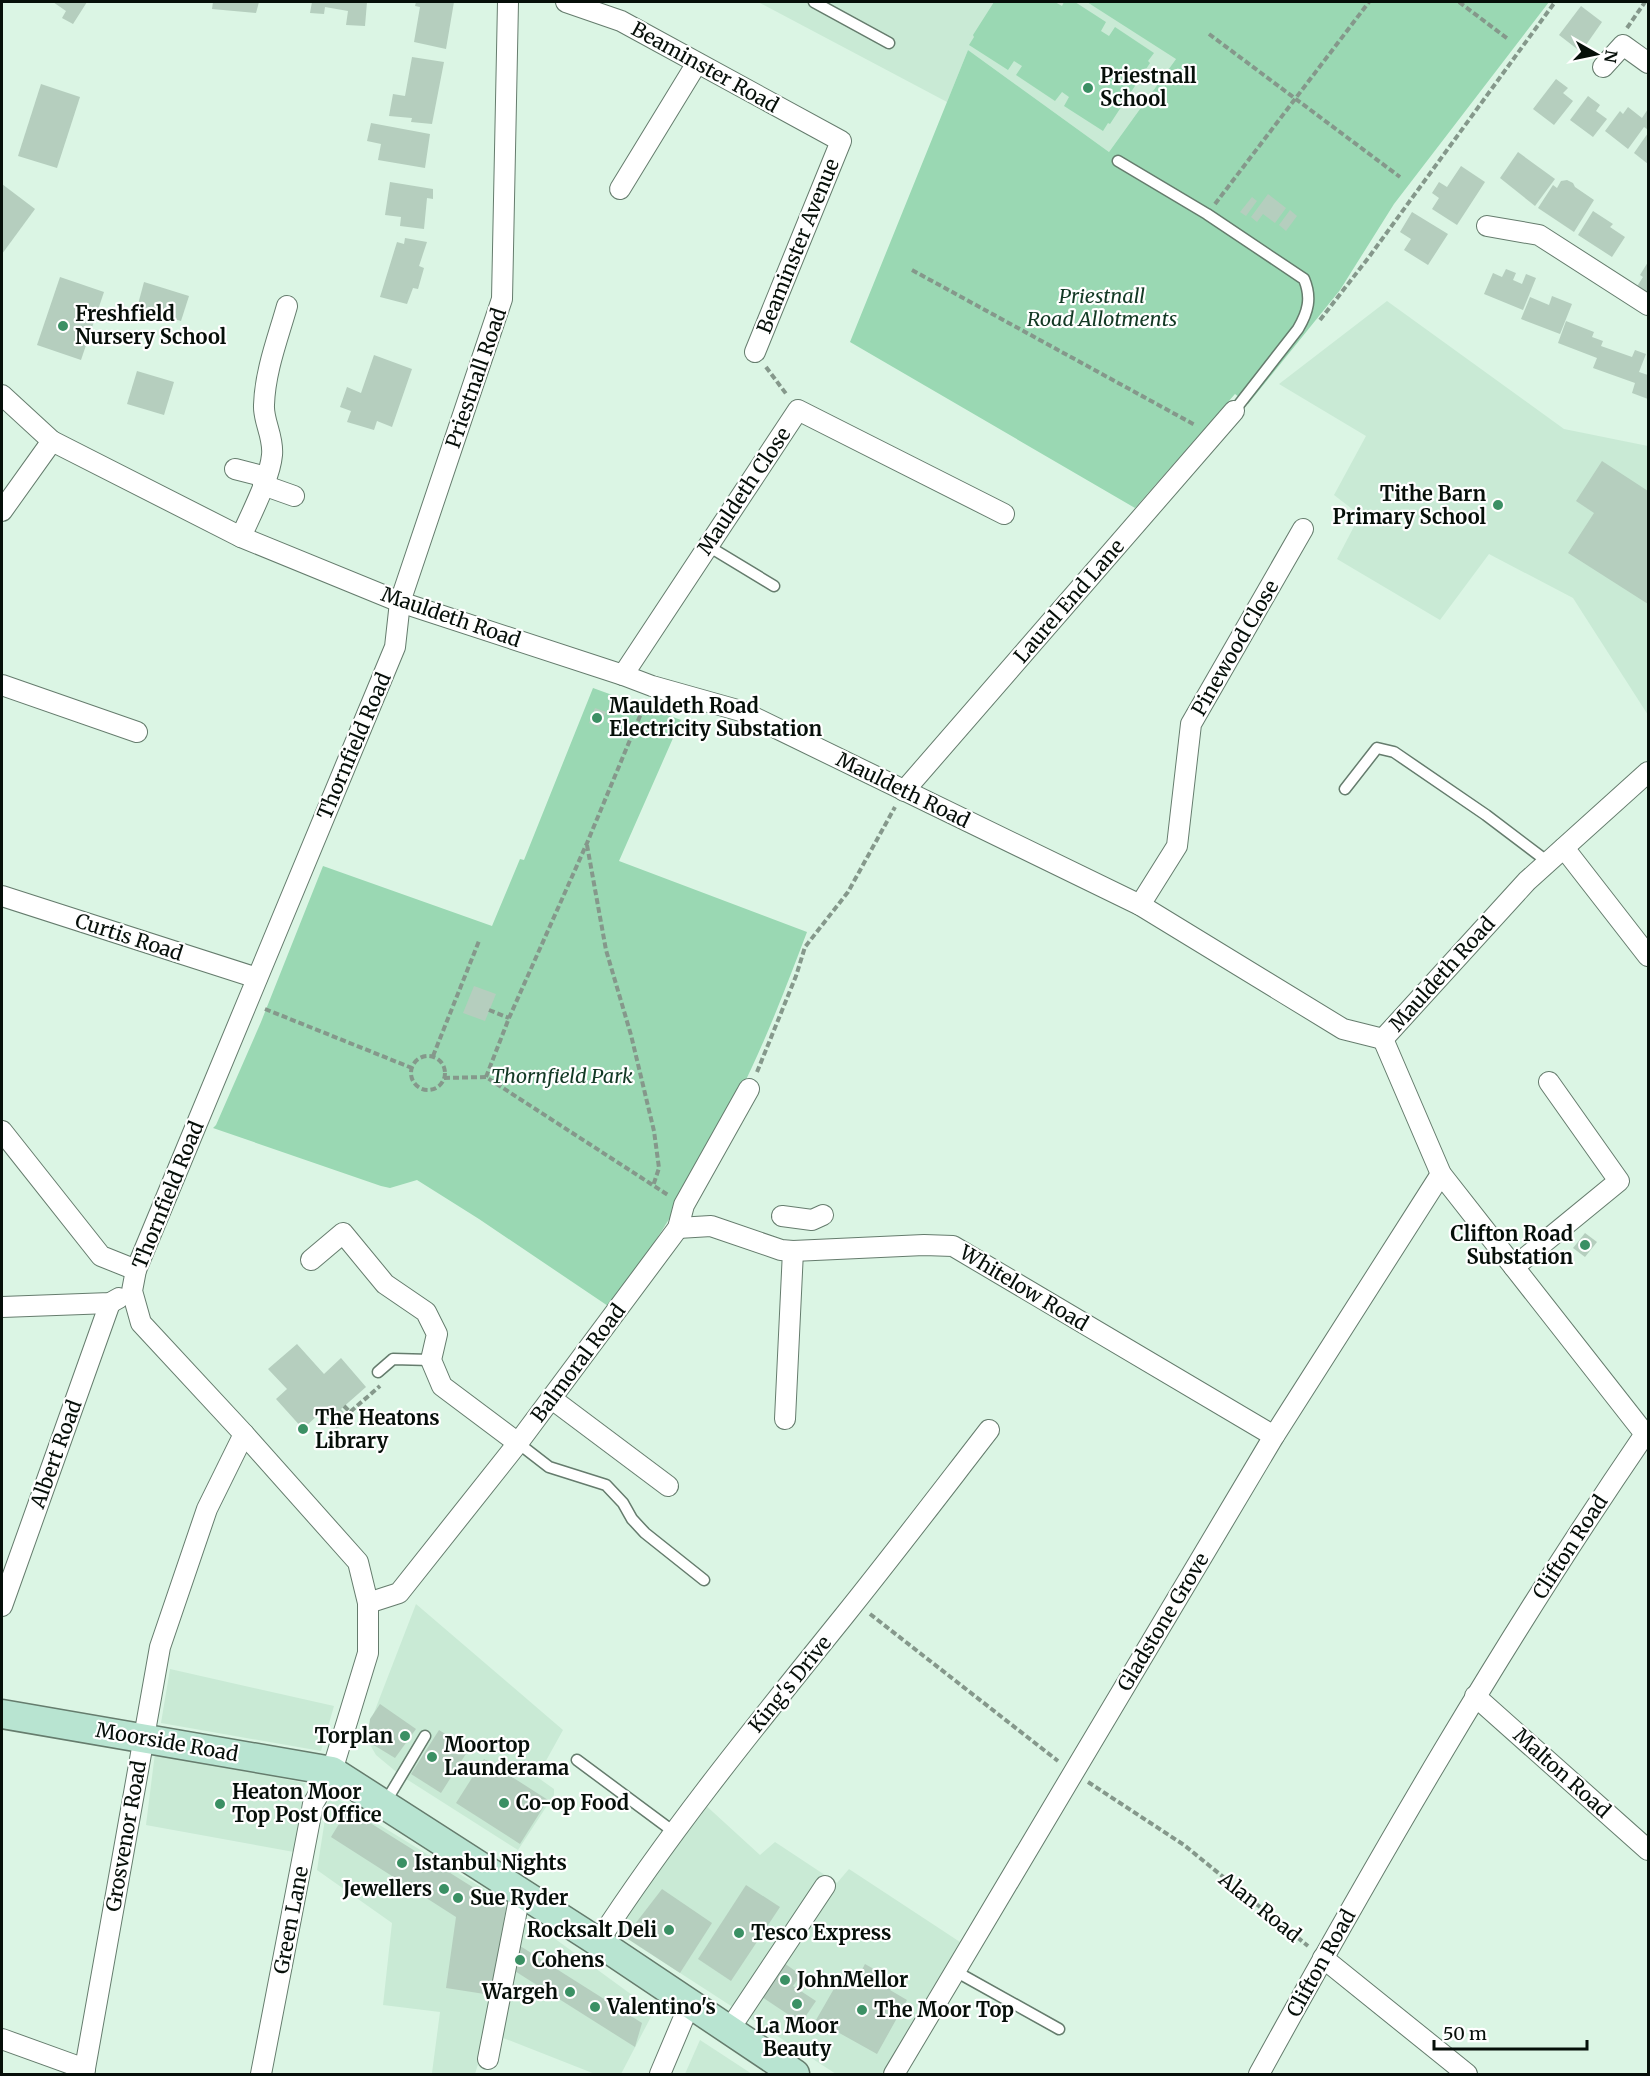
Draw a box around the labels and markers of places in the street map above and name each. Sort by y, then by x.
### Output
place label: Priestnall School [1100,63,1197,111]
marker: Priestnall School [1081,81,1095,95]
place label: Freshfield Nursery School [75,301,227,349]
marker: Freshfield Nursery School [56,319,70,333]
place label: Tithe Barn Primary School [1333,481,1486,529]
marker: Tithe Barn Primary School [1491,498,1505,512]
place label: Mauldeth Road Electricity Substation [609,693,823,741]
marker: Mauldeth Road Electricity Substation [590,711,604,725]
place label: Clifton Road Substation [1451,1221,1573,1269]
marker: Clifton Road Substation [1578,1238,1592,1252]
place label: The Heatons Library [315,1405,440,1453]
marker: The Heatons Library [296,1422,310,1436]
place label: Torplan [314,1723,393,1748]
marker: Torplan [398,1729,412,1743]
place label: Moortop Launderama [444,1732,569,1780]
marker: Moortop Launderama [425,1750,439,1764]
place label: Heaton Moor Top Post Office [232,1779,382,1827]
place label: Co-op Food [516,1790,629,1815]
marker: Co-op Food [497,1796,511,1810]
marker: Heaton Moor Top Post Office [213,1797,227,1811]
place label: Istanbul Nights [414,1850,567,1875]
marker: Istanbul Nights [395,1856,409,1870]
place label: Jewellers [342,1876,432,1901]
marker: Jewellers [437,1882,451,1896]
place label: Sue Ryder [470,1885,568,1910]
marker: Sue Ryder [451,1891,465,1905]
place label: Rocksalt Deli [527,1917,657,1942]
place label: Tesco Express [751,1920,891,1945]
marker: Rocksalt Deli [662,1923,676,1937]
marker: Tesco Express [732,1926,746,1940]
place label: Cohens [532,1947,605,1972]
marker: Cohens [513,1953,527,1967]
place label: JohnMellor [796,1967,908,1992]
marker: JohnMellor [778,1973,792,1987]
place label: Wargeh [481,1979,559,2004]
marker: Wargeh [563,1985,577,1999]
place label: Valentino's [606,1994,716,2019]
marker: La Moor Beauty [790,1997,804,2011]
place label: The Moor Top [874,1997,1014,2022]
marker: Valentino's [588,2000,602,2014]
marker: The Moor Top [855,2003,869,2017]
place label: La Moor Beauty [755,2013,839,2061]

